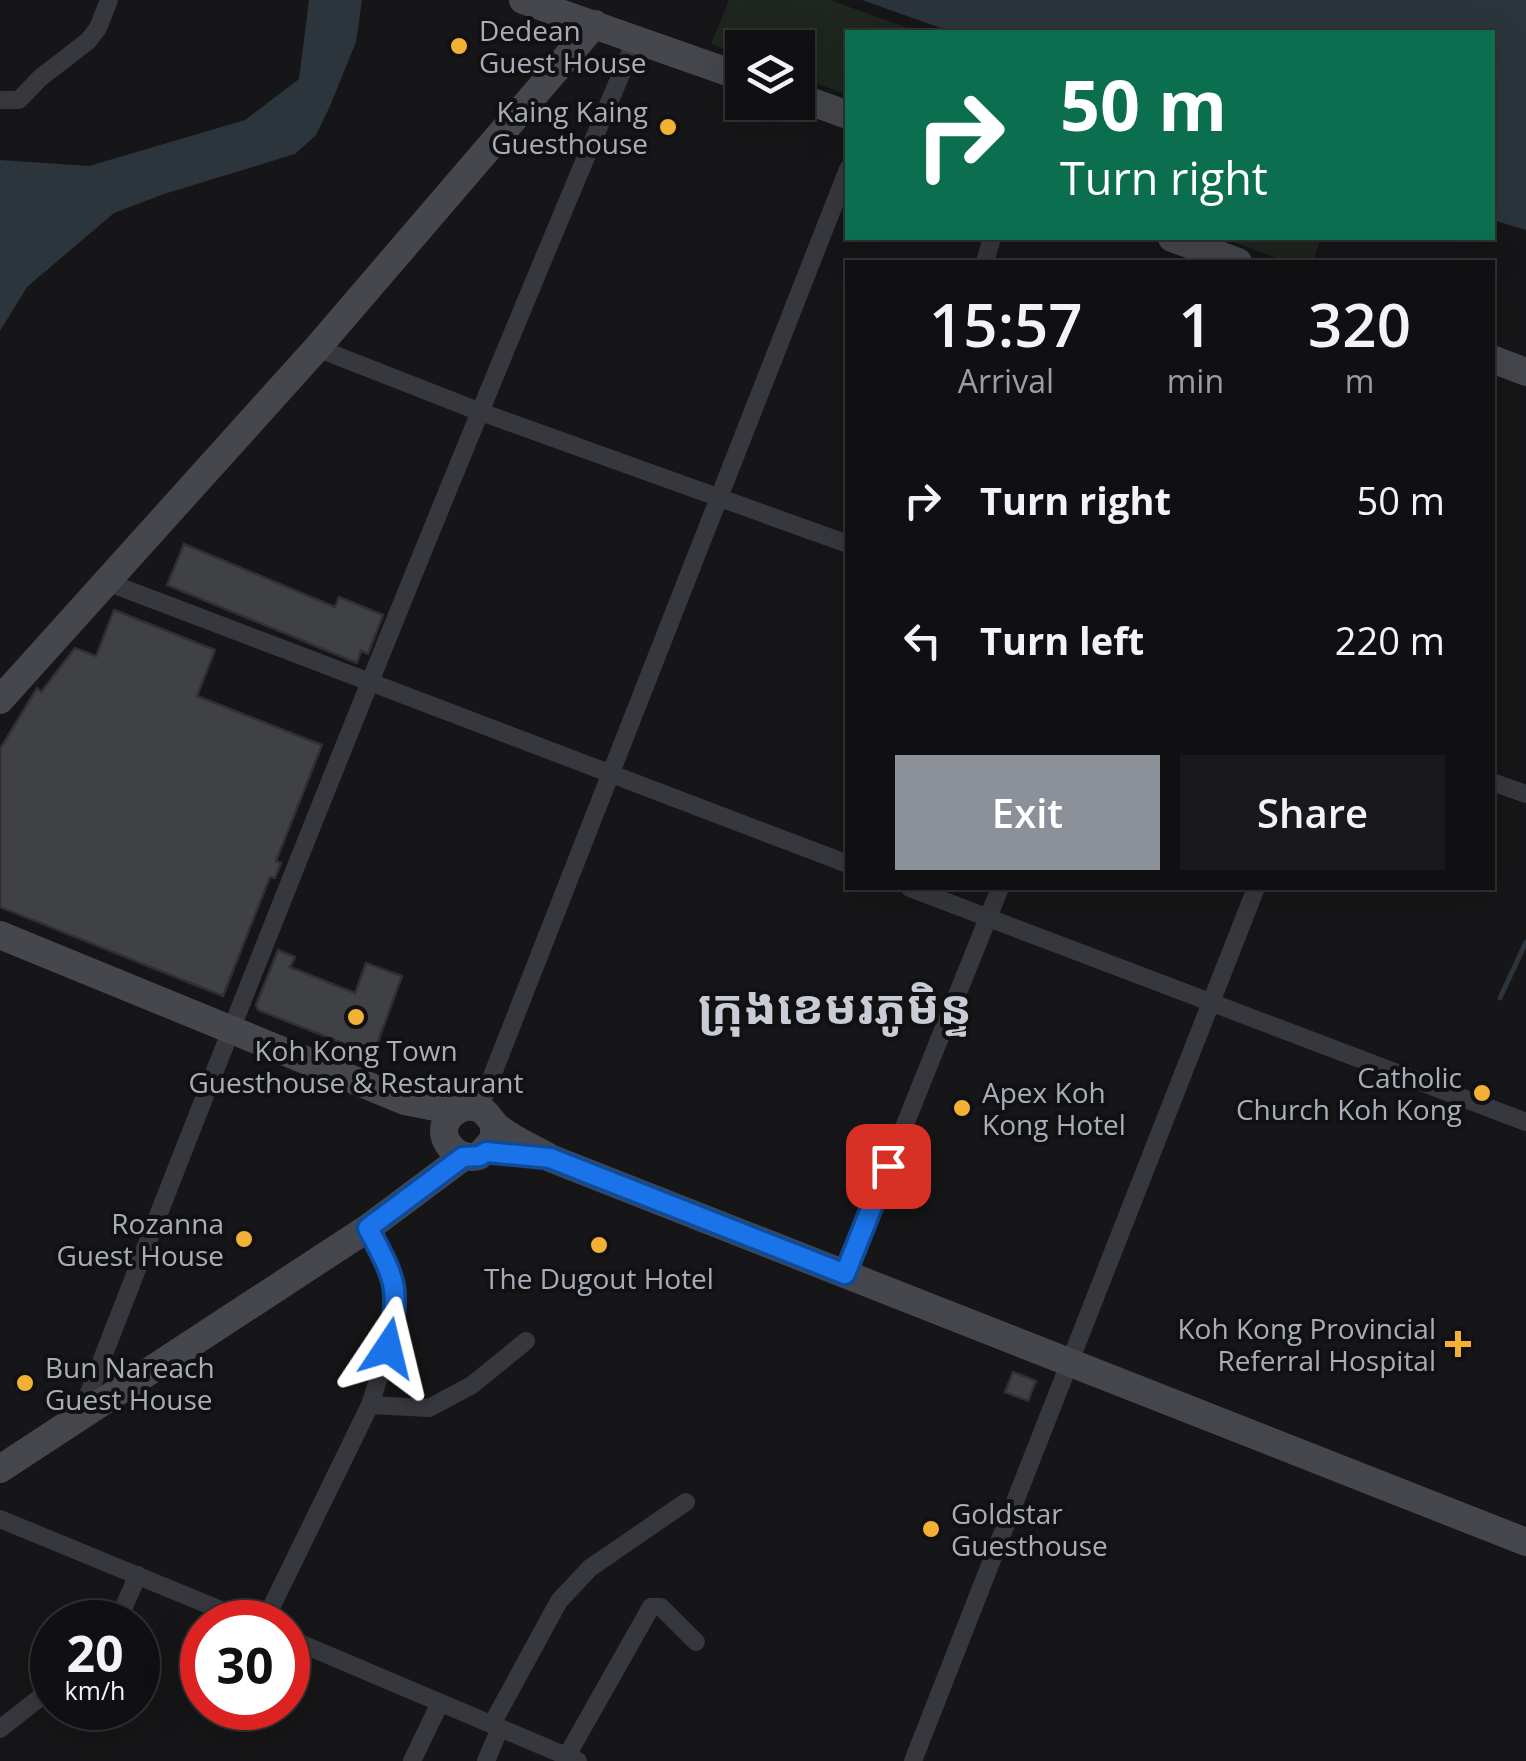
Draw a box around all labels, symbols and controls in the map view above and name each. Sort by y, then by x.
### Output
place label: Dedean Guest House [479,11,647,81]
map controls [725,30,815,120]
button: layers [725,30,815,120]
marker: Dedean Guest House [448,35,470,57]
text: 50 m [1060,56,1227,152]
icon: right [895,70,1025,200]
place label: Kaing Kaing Guesthouse [491,92,648,162]
marker: Kaing Kaing Guesthouse [657,116,679,138]
text: Turn right [1060,147,1268,208]
text: 15:57 [929,283,1083,365]
text: 1 [1178,283,1213,365]
text: 320 [1308,283,1411,365]
text: Arrival [958,359,1054,402]
text: min [1167,359,1224,402]
text: m [1345,359,1374,402]
icon: right [895,473,950,528]
text: Turn right [980,474,1171,526]
text: 50 m [1356,474,1445,526]
icon: left [895,613,950,668]
text: Turn left [980,614,1144,666]
text: 220 m [1335,614,1445,666]
button: Exit [895,755,1160,870]
button: Share [1180,755,1445,870]
district label: ក្រុងខេមរភូមិន្ទ [698,973,972,1038]
marker: Koh Kong Town Guesthouse & Restaurant [345,1006,367,1028]
place label: Koh Kong Town Guesthouse & Restaurant [189,1031,524,1101]
place label: Catholic Church Koh Kong [1236,1058,1462,1128]
place label: Apex Koh Kong Hotel [982,1073,1126,1143]
marker: Catholic Church Koh Kong [1471,1082,1493,1104]
marker: Apex Koh Kong Hotel [951,1097,973,1119]
pin [846,1124,931,1209]
icon: arrive [861,1139,916,1194]
place label: Rozanna Guest House [56,1204,224,1274]
marker: Rozanna Guest House [233,1228,255,1250]
marker: The Dugout Hotel [588,1234,610,1256]
place label: The Dugout Hotel [484,1259,714,1297]
position arrow [336,1296,440,1400]
place label: Koh Kong Provincial Referral Hospital [1177,1309,1436,1379]
marker: Koh Kong Provincial Referral Hospital [1445,1331,1471,1357]
place label: Bun Nareach Guest House [45,1348,215,1418]
marker: Bun Nareach Guest House [14,1372,36,1394]
place label: Goldstar Guesthouse [951,1494,1108,1564]
marker: Goldstar Guesthouse [920,1518,942,1540]
speed limit sign: 30 [180,1600,310,1730]
text: 20 [66,1619,124,1687]
text: km/h [65,1673,125,1707]

